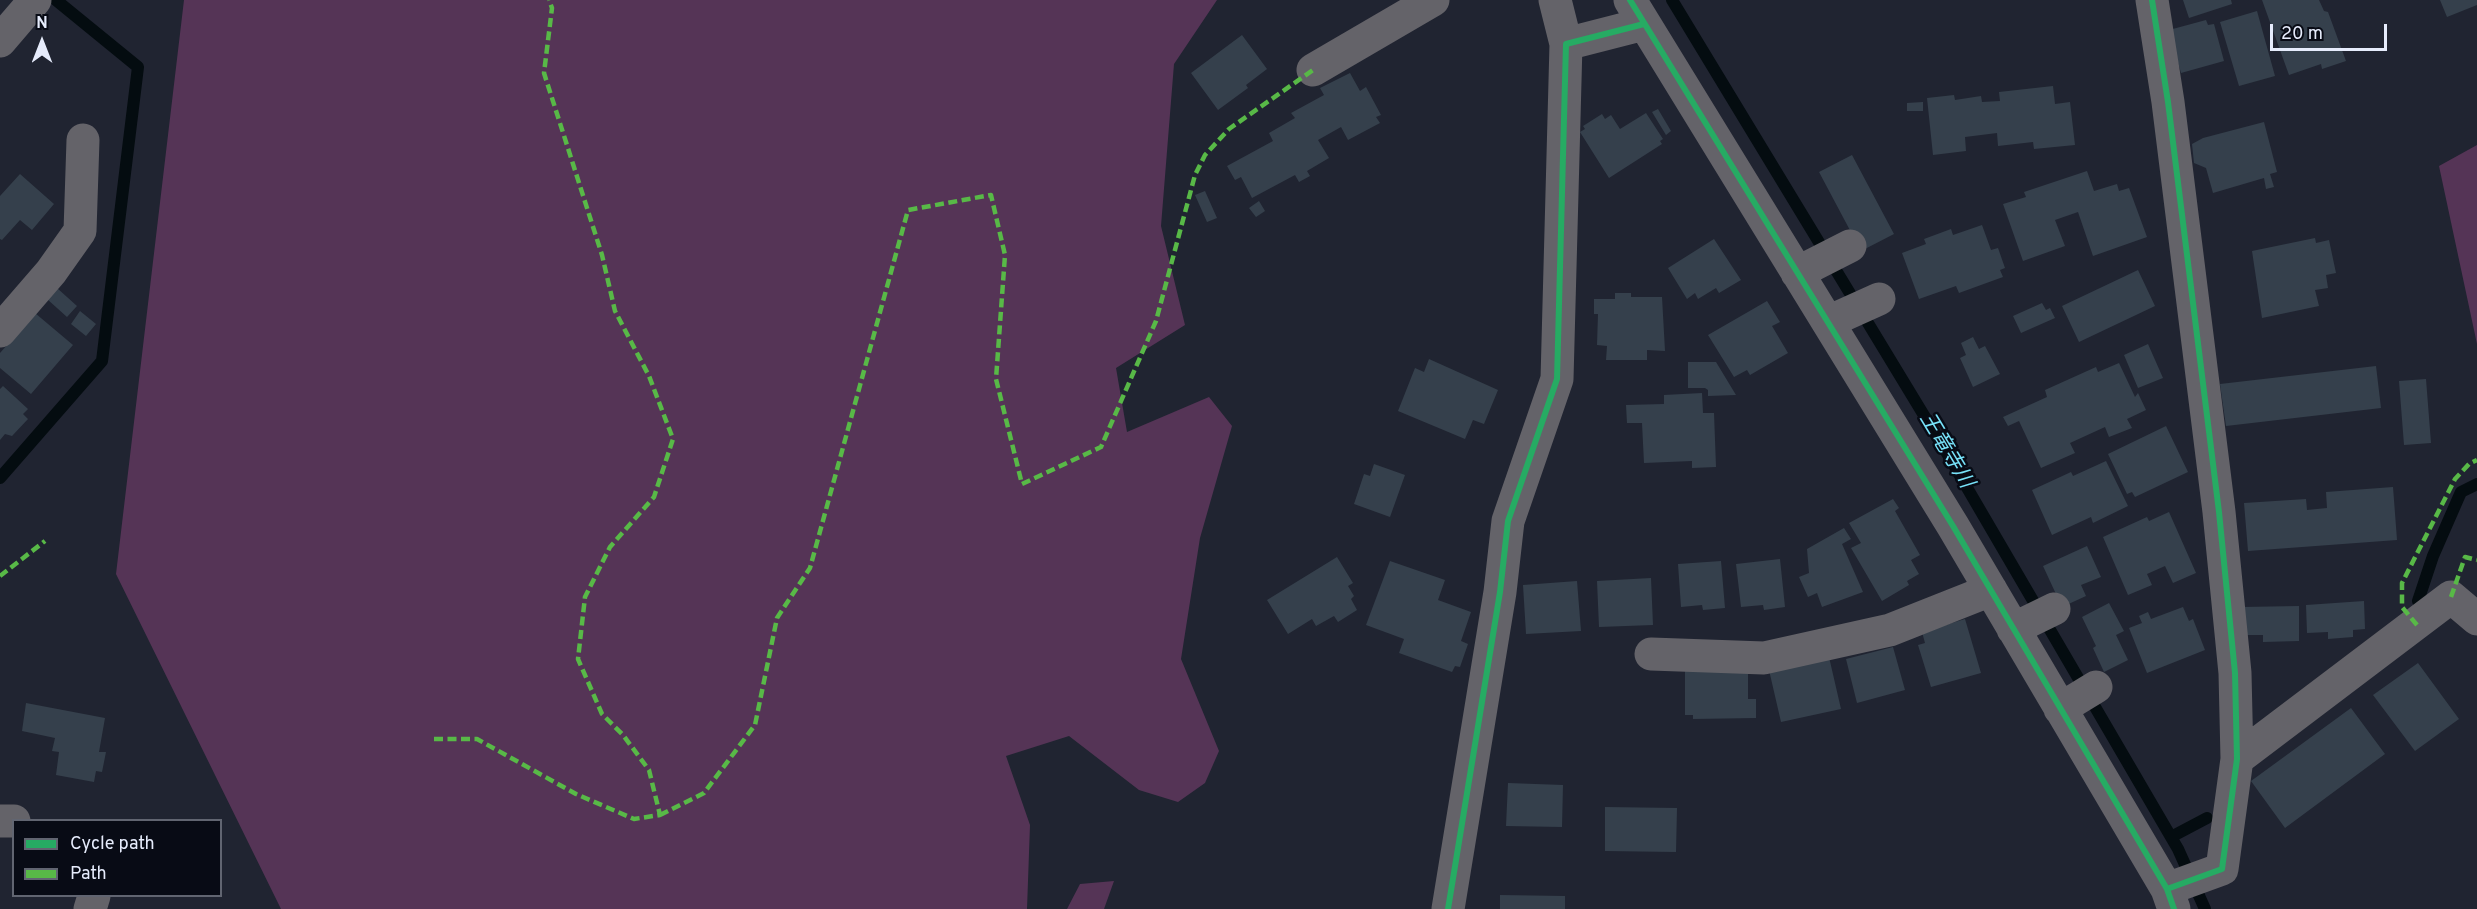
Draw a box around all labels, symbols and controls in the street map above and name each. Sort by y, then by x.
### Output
north arrow [12,12,72,72]
scale bar [2273,12,2390,50]
text: N [36,14,48,34]
text: 20 m [2281,23,2323,46]
water label: 王竜寺川 [1913,409,1977,493]
legend [12,819,222,897]
text: Cycle path [70,833,155,856]
text: Path [70,863,107,886]

